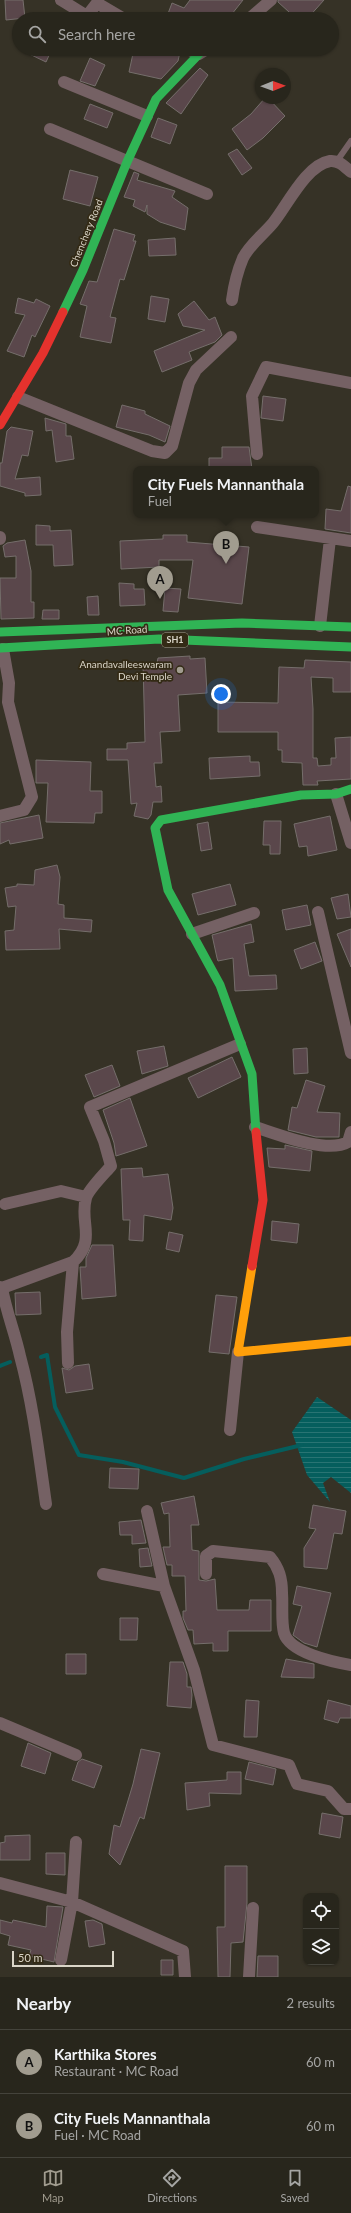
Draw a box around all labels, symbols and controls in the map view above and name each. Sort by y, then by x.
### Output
search box [12,12,339,56]
icon: search [26,23,48,45]
text: Search here [58,25,135,43]
north arrow [255,68,291,104]
street label: Chenchery Road [67,197,105,269]
popup [133,466,319,518]
text: City Fuels Mannanthala [148,475,304,493]
text: Fuel [148,493,172,509]
pin: B [213,531,239,564]
pin: A [147,566,173,599]
street label: MC Road [106,623,148,637]
road number: SH1 [162,633,188,647]
place label: Anandavalleeswaram Devi Temple [80,658,172,682]
marker: Anandavalleeswaram Devi Temple [175,665,185,675]
your location [211,684,231,704]
map controls [303,1893,339,1965]
button: locate [303,1893,339,1929]
button: layers [303,1929,339,1965]
scale bar [12,1949,114,1968]
text: 50 m [18,1951,43,1964]
text: Nearby [16,1993,71,2014]
text: 2 results [287,1995,335,2011]
text: Karthika Stores [54,2045,157,2063]
text: A [24,2054,34,2070]
text: 60 m [306,2054,335,2070]
text: Restaurant · MC Road [54,2063,178,2079]
text: City Fuels Mannanthala [54,2109,210,2127]
text: B [25,2118,33,2134]
text: 60 m [306,2118,335,2134]
text: Fuel · MC Road [54,2127,141,2143]
tab: Map [42,2167,64,2204]
tab: Directions [147,2167,197,2204]
tab: Saved [280,2167,309,2204]

